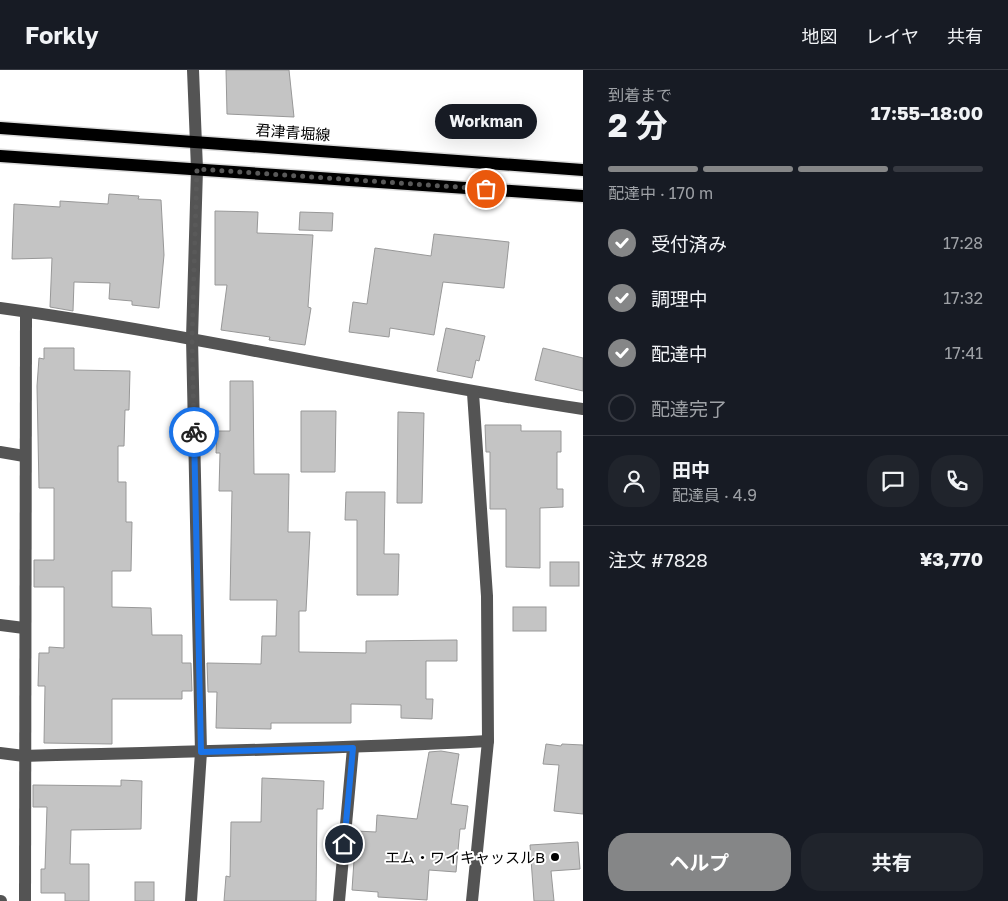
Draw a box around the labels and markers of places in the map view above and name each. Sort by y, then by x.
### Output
callout: Workman [435,104,537,139]
pin [465,168,507,210]
pin [323,823,365,865]
place label: エム・ワイキャッスルB [385,848,545,866]
marker: エム・ワイキャッスルB [549,851,561,863]

